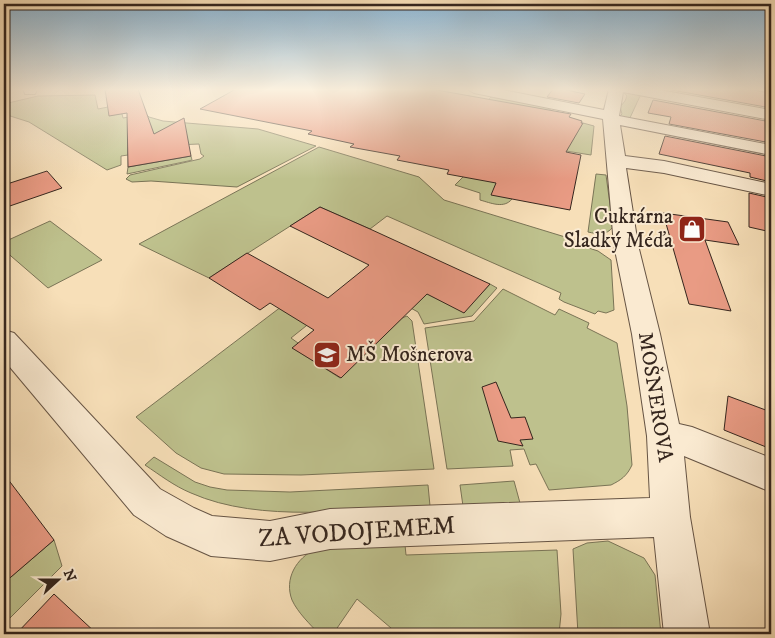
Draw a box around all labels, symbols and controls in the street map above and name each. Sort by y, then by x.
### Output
place label: Cukrárna Sladký Méďa [564,204,673,254]
shop icon: Cukrárna Sladký Méďa [677,214,707,244]
street label: MOŠNEROVA [632,330,680,464]
school or university icon: MŠ Mošnerova [312,340,342,370]
place label: MŠ Mošnerova [346,340,473,368]
street label: ZA VODOJEMEM [258,510,456,554]
north arrow [32,556,82,606]
text: N [59,567,80,585]

